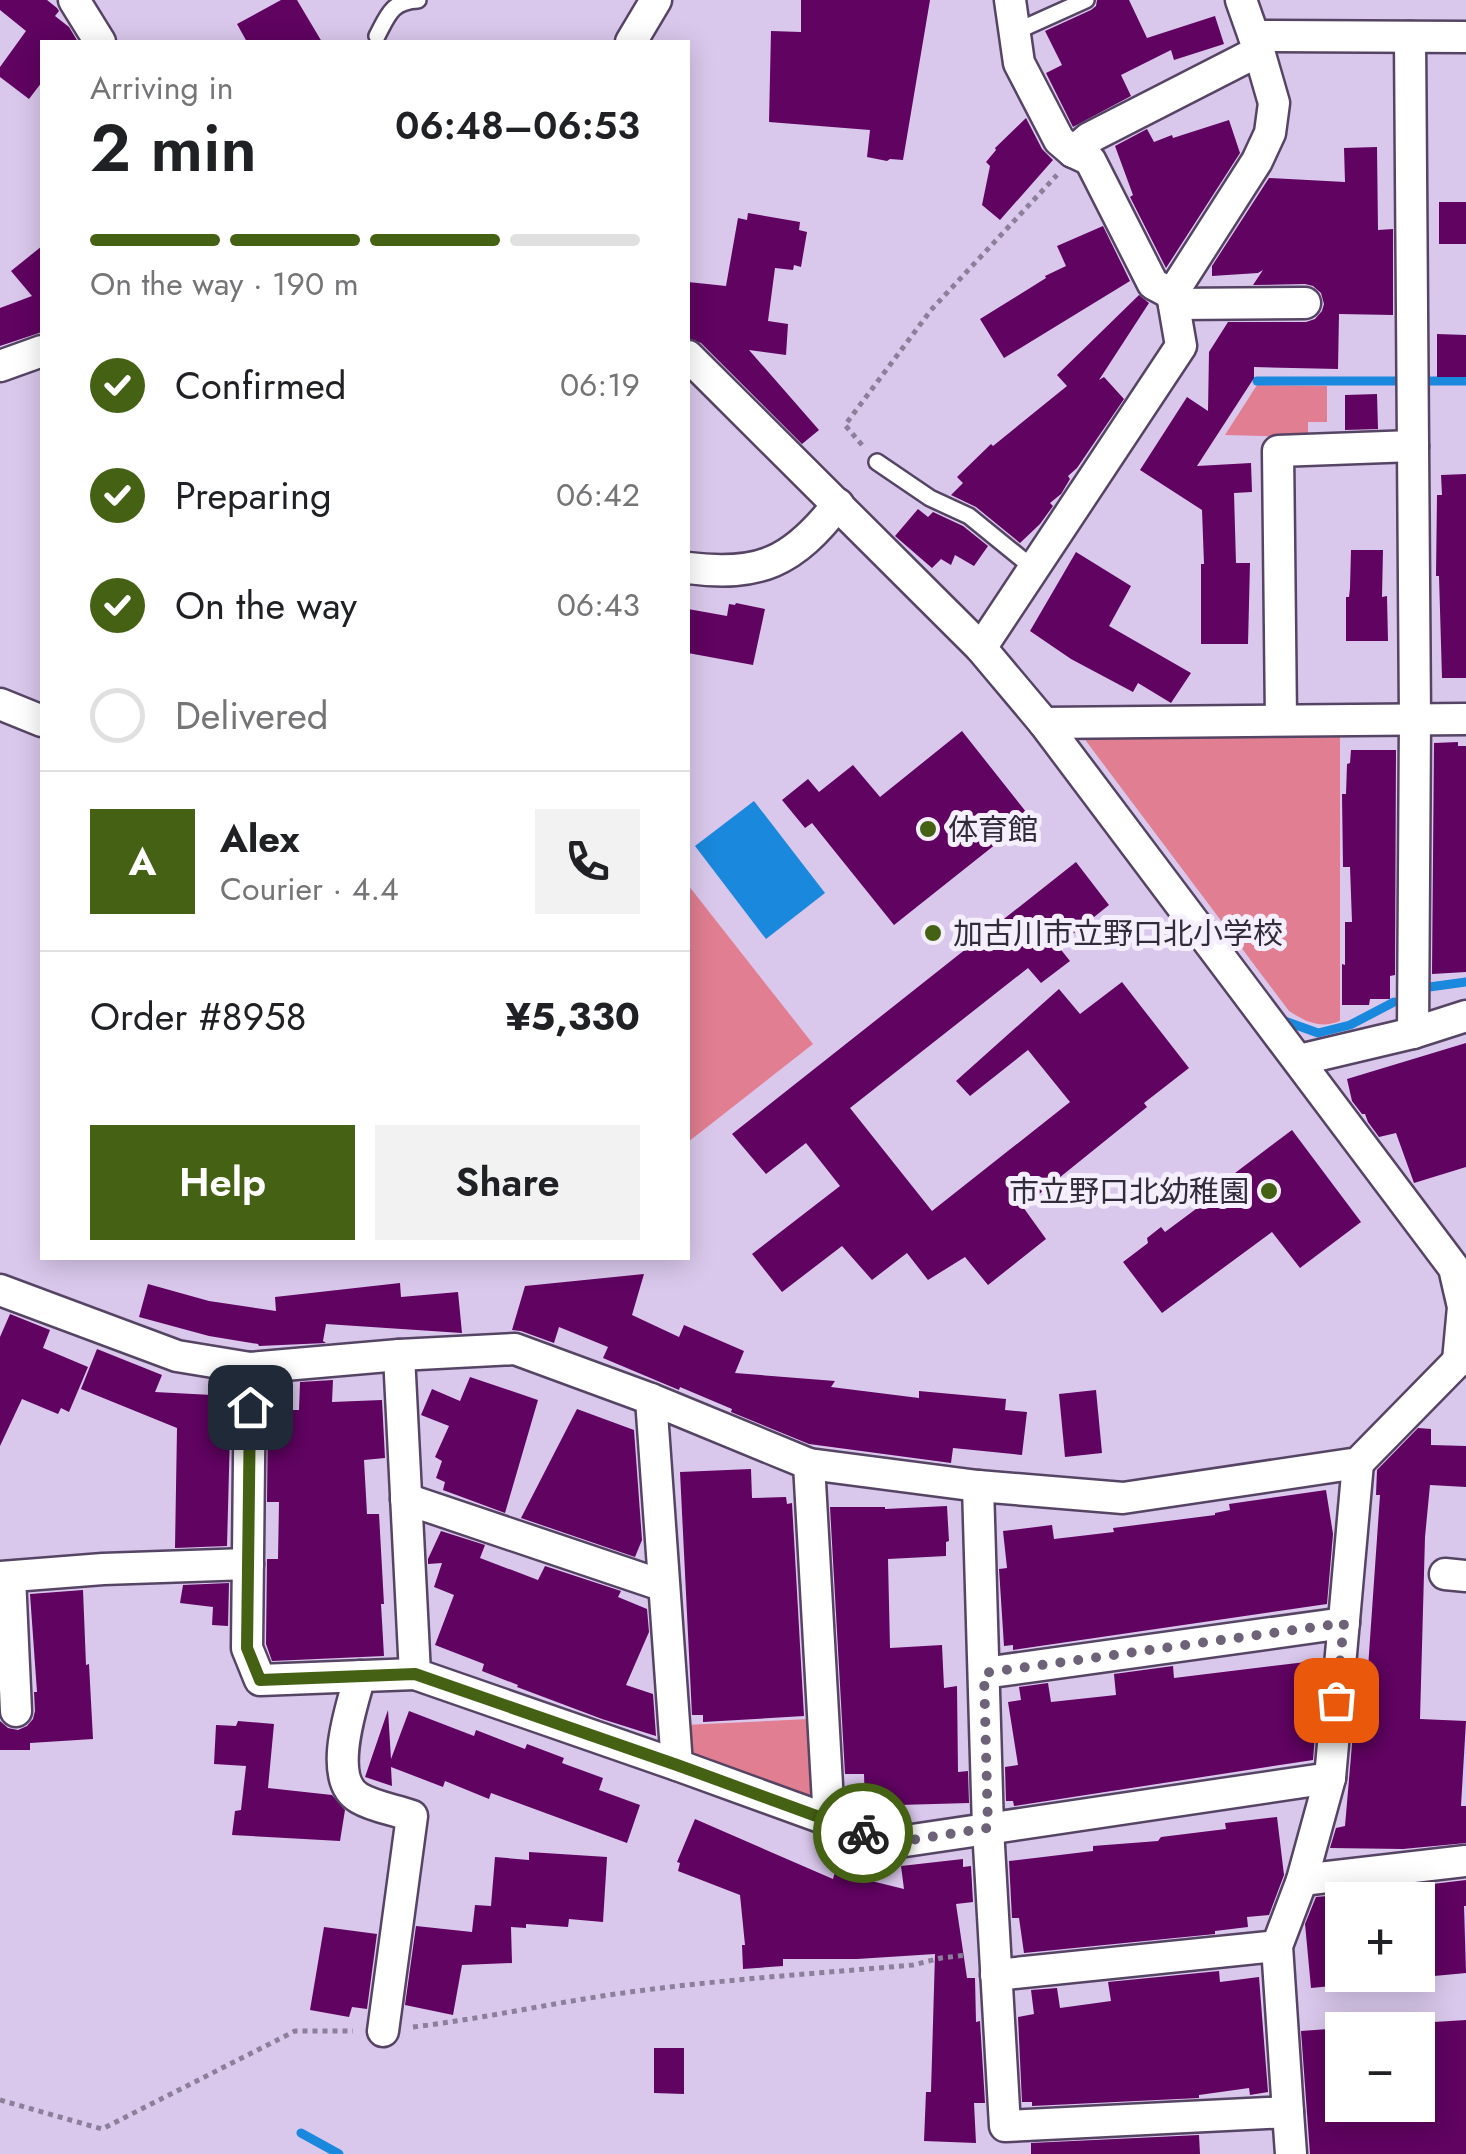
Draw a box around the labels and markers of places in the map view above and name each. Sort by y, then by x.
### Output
place label: 体育館 [948,808,1038,851]
marker: 体育館 [917,818,939,840]
place label: 加古川市立野口北小学校 [953,912,1283,955]
marker: 加古川市立野口北小学校 [922,922,944,944]
place label: 市立野口北幼稚園 [1009,1170,1249,1213]
marker: 市立野口北幼稚園 [1258,1180,1280,1202]
pin [208,1365,293,1450]
pin [1294,1658,1379,1743]

